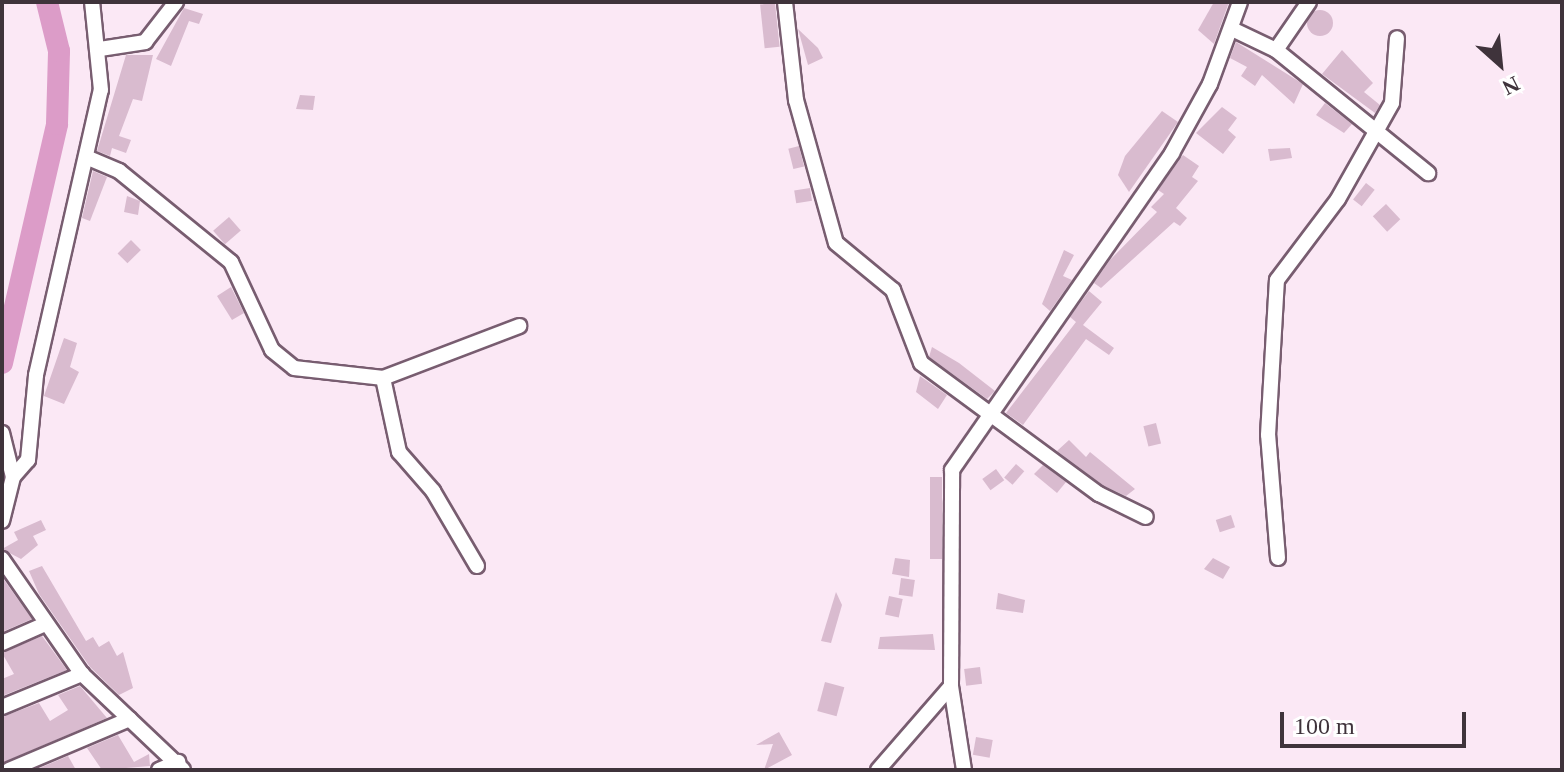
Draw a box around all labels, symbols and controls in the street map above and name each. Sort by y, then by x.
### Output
north arrow [1460,24,1540,104]
text: N [1498,71,1524,101]
scale bar [1284,696,1470,746]
text: 100 m [1294,713,1355,739]

